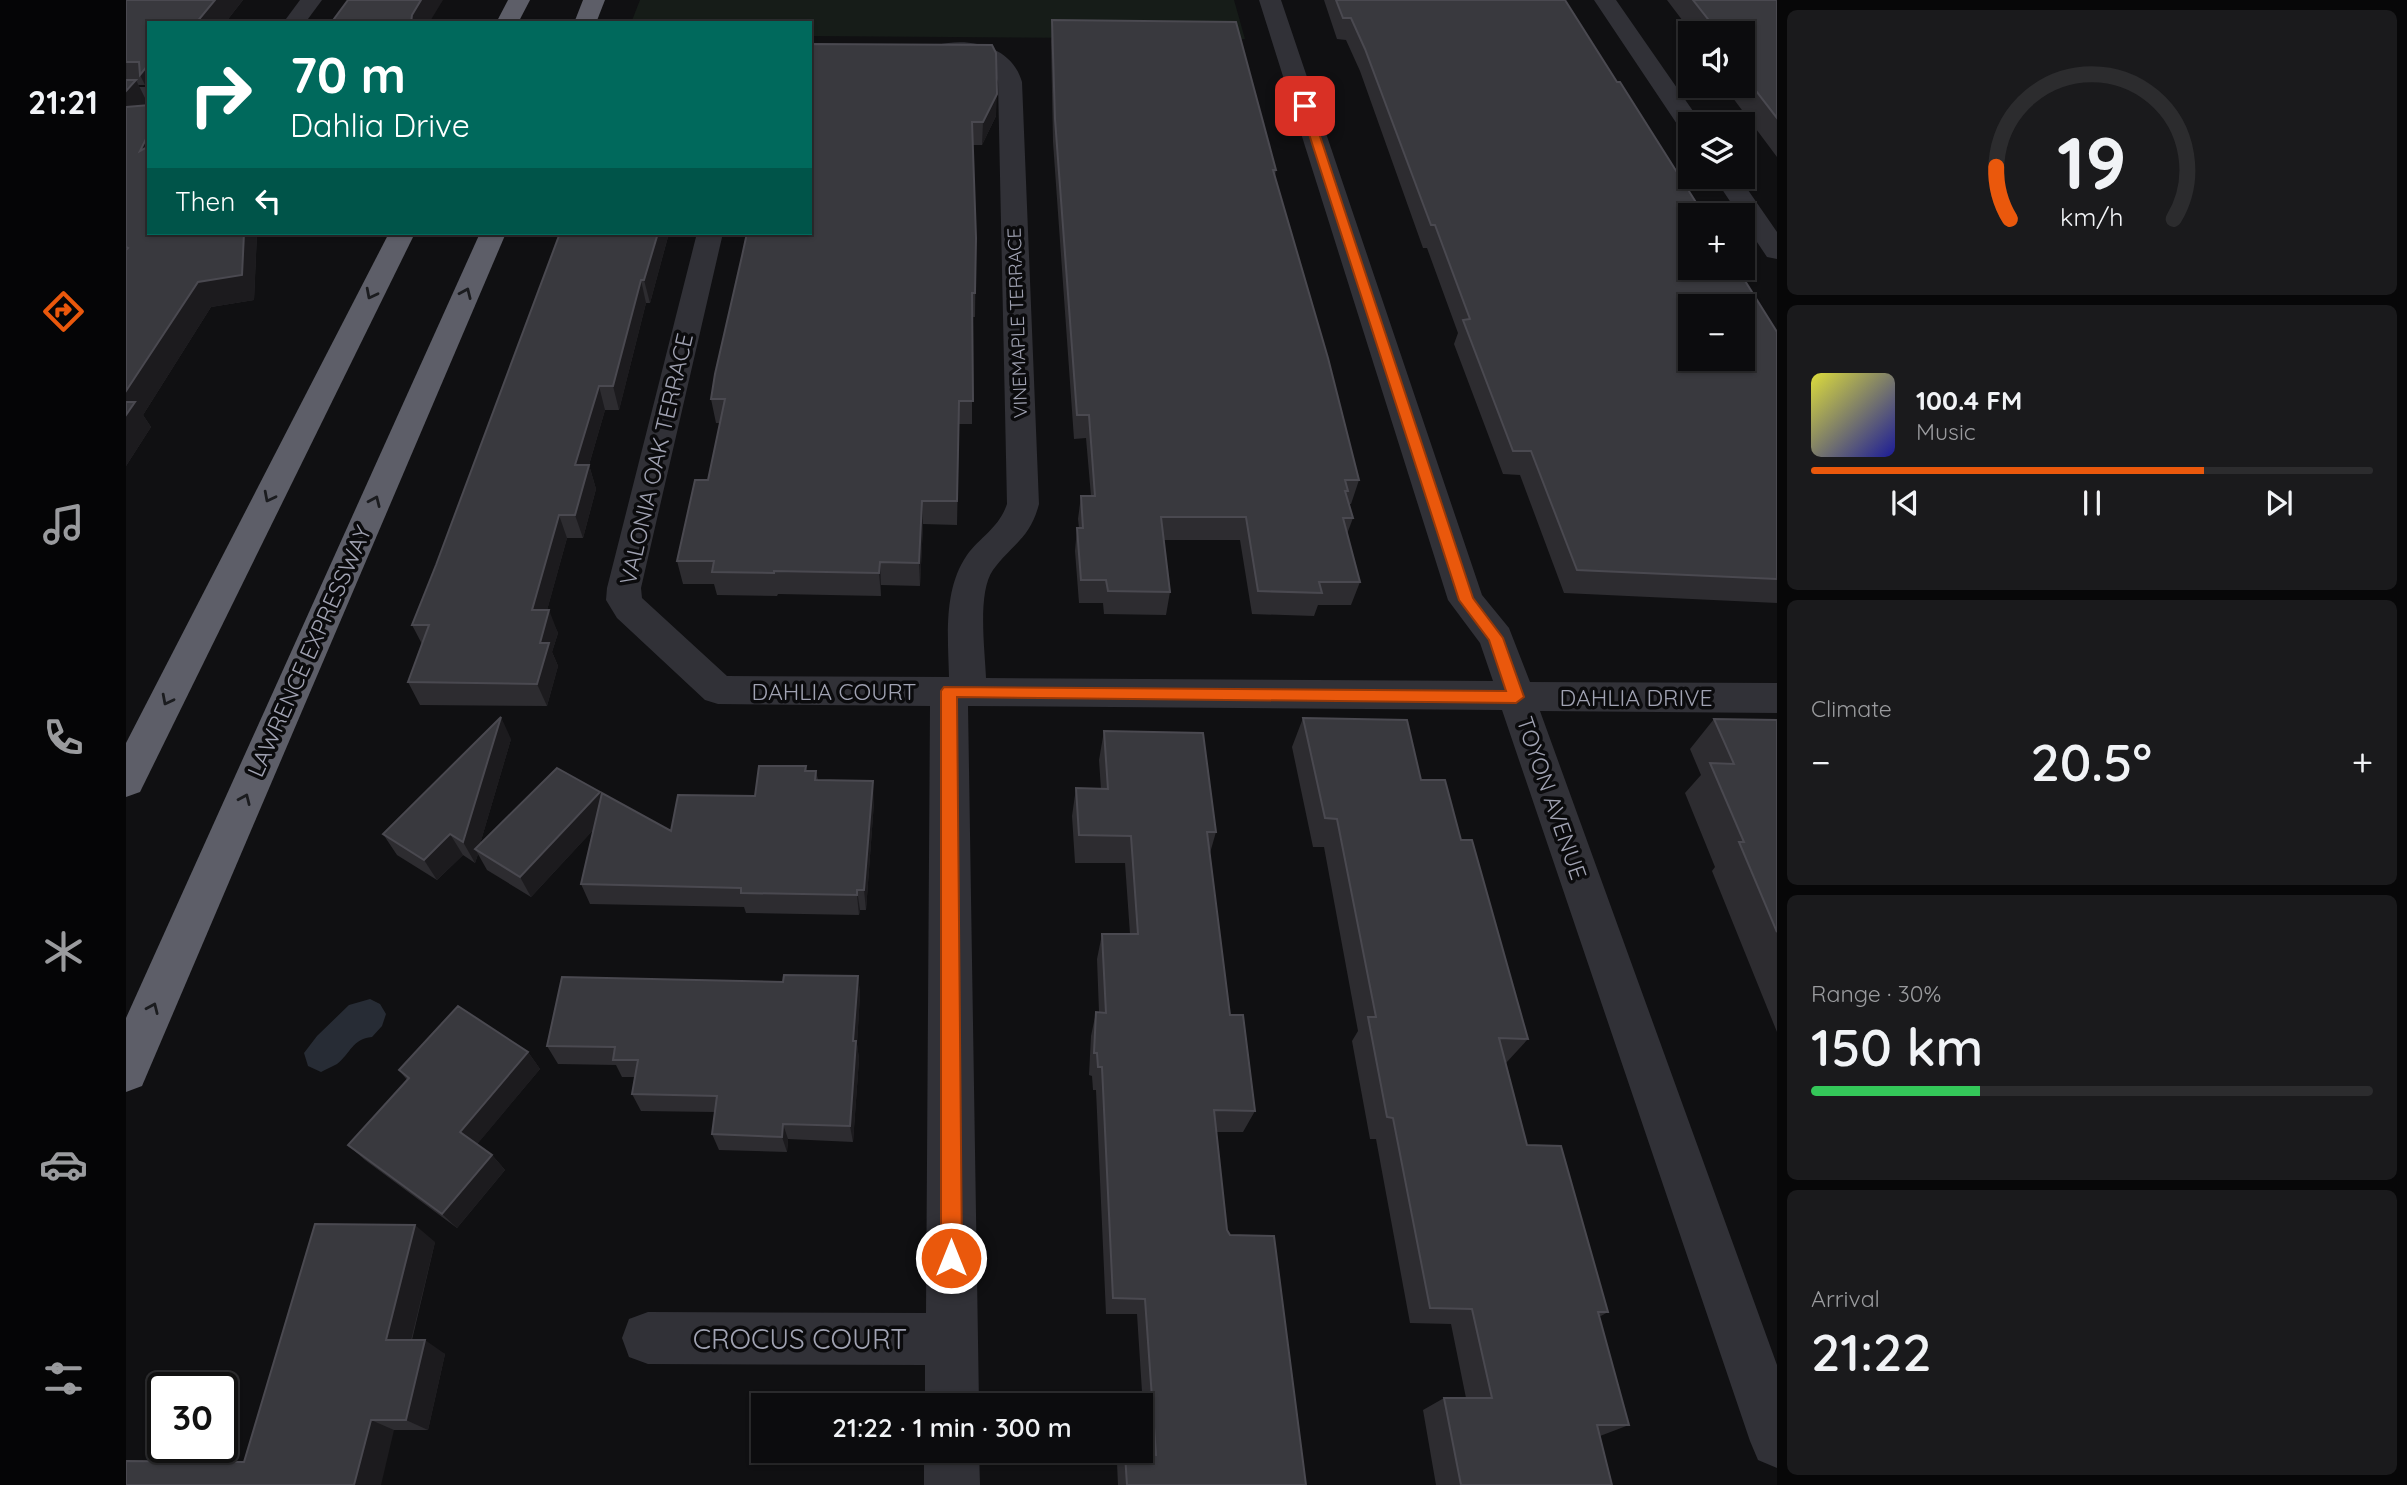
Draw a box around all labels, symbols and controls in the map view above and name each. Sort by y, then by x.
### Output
map controls [1678,21,1755,371]
button: sound [1678,21,1755,98]
text: 70 m [290,44,406,105]
icon: right [175,49,266,140]
pin [1275,76,1335,136]
text: 21:21 [28,82,98,122]
icon: arrive [1286,87,1324,125]
text: Dahlia Drive [290,105,470,145]
button: layers [1678,112,1755,189]
text: 19 [2057,116,2127,207]
icon: left [249,182,287,220]
text: Then [175,185,235,218]
text: km/h [2060,200,2124,231]
button: + [1678,203,1755,280]
street label: VINEMAPLE TERRACE [1002,227,1032,419]
icon: directions [39,287,88,336]
one-way arrow [366,287,380,299]
one-way arrow [458,287,472,300]
button: − [1678,294,1755,371]
street label: VALONIA OAK TERRACE [613,330,699,588]
text: 100.4 FM [1916,384,2022,417]
text: Music [1916,417,1976,446]
icon: previous [1886,484,1924,522]
icon: pause [2073,484,2111,522]
icon: next [2260,484,2298,522]
one-way arrow [264,490,278,502]
one-way arrow [367,496,381,508]
icon: music [39,500,88,549]
street label: LAWRENCE EXPRESSWAY [240,521,378,781]
street label: DAHLIA COURT [751,677,917,706]
street label: DAHLIA DRIVE [1559,683,1713,712]
one-way arrow [161,693,175,705]
text: Climate [1811,694,1892,723]
icon: phone [39,713,88,762]
street label: TOYON AVENUE [1511,713,1593,883]
text: 20.5° [2030,729,2152,794]
text: − [1811,738,1831,786]
text: + [2352,738,2373,786]
one-way arrow [237,794,251,806]
icon: climate [39,927,88,976]
text: Range · 30% [1811,979,1941,1008]
one-way arrow [145,1002,159,1015]
text: 150 km [1811,1014,1983,1079]
icon: car [39,1140,88,1189]
position arrow [914,1221,988,1295]
text: Arrival [1811,1284,1880,1313]
text: 21:22 [1811,1319,1932,1384]
street label: CROCUS COURT [693,1321,907,1356]
icon: filters [39,1354,88,1403]
speed limit sign: 30 [147,1372,238,1463]
text: 21:22 · 1 min · 300 m [832,1411,1072,1444]

